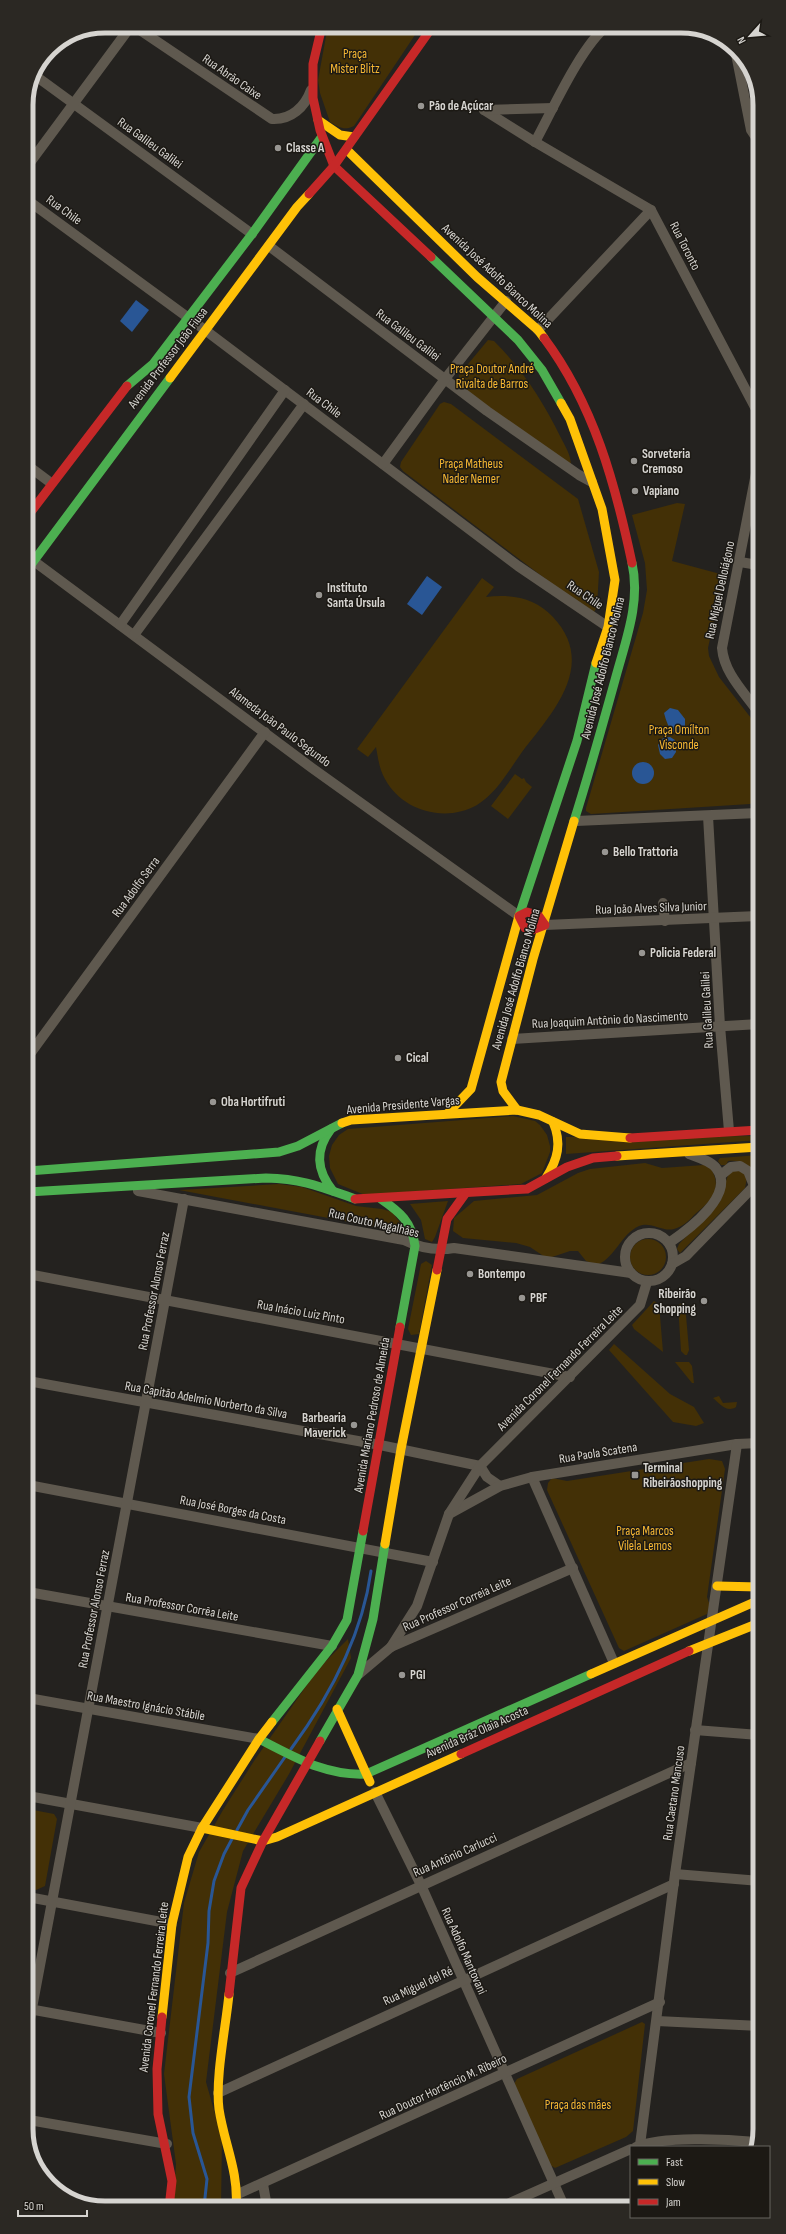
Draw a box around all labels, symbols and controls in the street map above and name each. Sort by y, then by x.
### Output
north arrow [730,16,770,56]
text: N [734,35,749,46]
park label: Praça Mister Blitz [330,46,380,77]
street label: Rua Abrão Caixe [199,51,265,103]
place label: Pão de Açúcar [429,98,493,114]
marker: Pão de Açúcar [416,101,426,111]
street label: Rua Galileu Galilei [114,114,186,172]
place label: Classe A [286,140,325,156]
marker: Classe A [273,143,283,153]
street label: Rua Chile [43,192,85,228]
street label: Rua Toronto [666,219,704,273]
street label: Avenida José Adolfo Bianco Molina [437,220,556,332]
street label: Avenida Professor João Fiusa [124,304,211,413]
street label: Rua Galileu Galilei [373,306,443,364]
park label: Praça Doutor André Rivalta de Barros [450,361,534,392]
street label: Rua Chile [303,384,345,422]
place label: Sorveteria Cremoso [642,446,690,477]
park label: Praça Matheus Nader Nemer [439,456,503,487]
marker: Sorveteria Cremoso [629,456,639,466]
place label: Vapiano [643,483,680,499]
marker: Vapiano [630,486,640,496]
street label: Rua Miguel Delloiágono [702,540,738,640]
street label: Rua Chile [564,577,606,613]
place label: Instituto Santa Úrsula [327,580,385,611]
marker: Instituto Santa Úrsula [314,590,324,600]
street label: Avenida José Adolfo Bianco Molina [577,595,628,742]
street label: Alameda João Paulo Segundo [225,683,334,770]
park label: Praça Omílton Visconde [649,722,709,753]
place label: Bello Trattoria [613,844,678,860]
marker: Bello Trattoria [600,847,610,857]
street label: Rua Adolfo Serra [109,854,163,920]
street label: Rua João Alves Silva Junior [595,898,707,918]
street label: Avenida José Adolfo Bianco Molina [488,907,544,1052]
place label: Policia Federal [650,945,717,961]
marker: Policia Federal [637,948,647,958]
street label: Rua Galileu Galilei [697,971,717,1049]
street label: Rua Joaquim Antônio do Nascimento [531,1008,689,1032]
place label: Cical [406,1050,429,1066]
marker: Cical [393,1053,403,1063]
street label: Avenida Presidente Vargas [345,1092,460,1118]
place label: Oba Hortifruti [221,1094,286,1110]
marker: Oba Hortifruti [208,1097,218,1107]
street label: Rua Couto Magalhães [327,1205,421,1241]
street label: Rua Professor Alonso Ferraz [135,1230,173,1351]
place label: Bontempo [478,1266,526,1282]
marker: Bontempo [465,1269,475,1279]
place label: Ribeirão Shopping [654,1286,697,1317]
place label: PBF [530,1290,548,1306]
marker: PBF [517,1293,527,1303]
street label: Rua Inácio Luiz Pinto [256,1296,346,1328]
marker: Ribeirão Shopping [699,1296,709,1306]
street label: Avenida Coronel Fernando Ferreira Leite [493,1302,626,1435]
street label: Avenida Mariano Pedroso de Almeida [350,1336,394,1495]
street label: Rua Capitão Adelmio Norberto da Silva [123,1378,289,1422]
place label: Barbearia Maverick [302,1410,347,1441]
marker: Barbearia Maverick [349,1420,359,1430]
street label: Rua Paola Scatena [558,1439,638,1467]
place label: Terminal Ribeirãoshopping [643,1460,723,1491]
marker: Terminal Ribeirãoshopping [630,1470,640,1480]
street label: Rua José Borges da Costa [179,1492,287,1528]
park label: Praça Marcos Vilela Lemos [616,1523,674,1554]
street label: Rua Professor Alonso Ferraz [75,1548,113,1669]
street label: Rua Professor Correia Leite [400,1573,514,1635]
street label: Rua Professor Corrêa Leite [124,1589,240,1625]
place label: PGI [410,1667,426,1683]
marker: PGI [397,1670,407,1680]
street label: Rua Maestro Ignácio Stábile [86,1688,206,1724]
street label: Avenida Bráz Olaia Acosta [422,1702,531,1762]
street label: Rua Caetano Mancuso [659,1744,689,1842]
street label: Rua Antônio Carlucci [411,1829,499,1881]
street label: Avenida Coronel Fernando Ferreira Leite [135,1901,172,2074]
street label: Rua Adolfo Mantovani [438,1905,490,1997]
street label: Rua Miguel del Ré [381,1963,455,2009]
street label: Rua Doutor Hortêncio M. Ribeiro [377,2050,509,2124]
park label: Praça das mães [545,2097,612,2113]
legend [630,2146,770,2218]
text: Fast [666,2155,683,2170]
text: Slow [666,2175,685,2190]
scale bar [18,2192,87,2218]
text: Jam [665,2195,681,2210]
text: 50 m [24,2199,44,2214]

